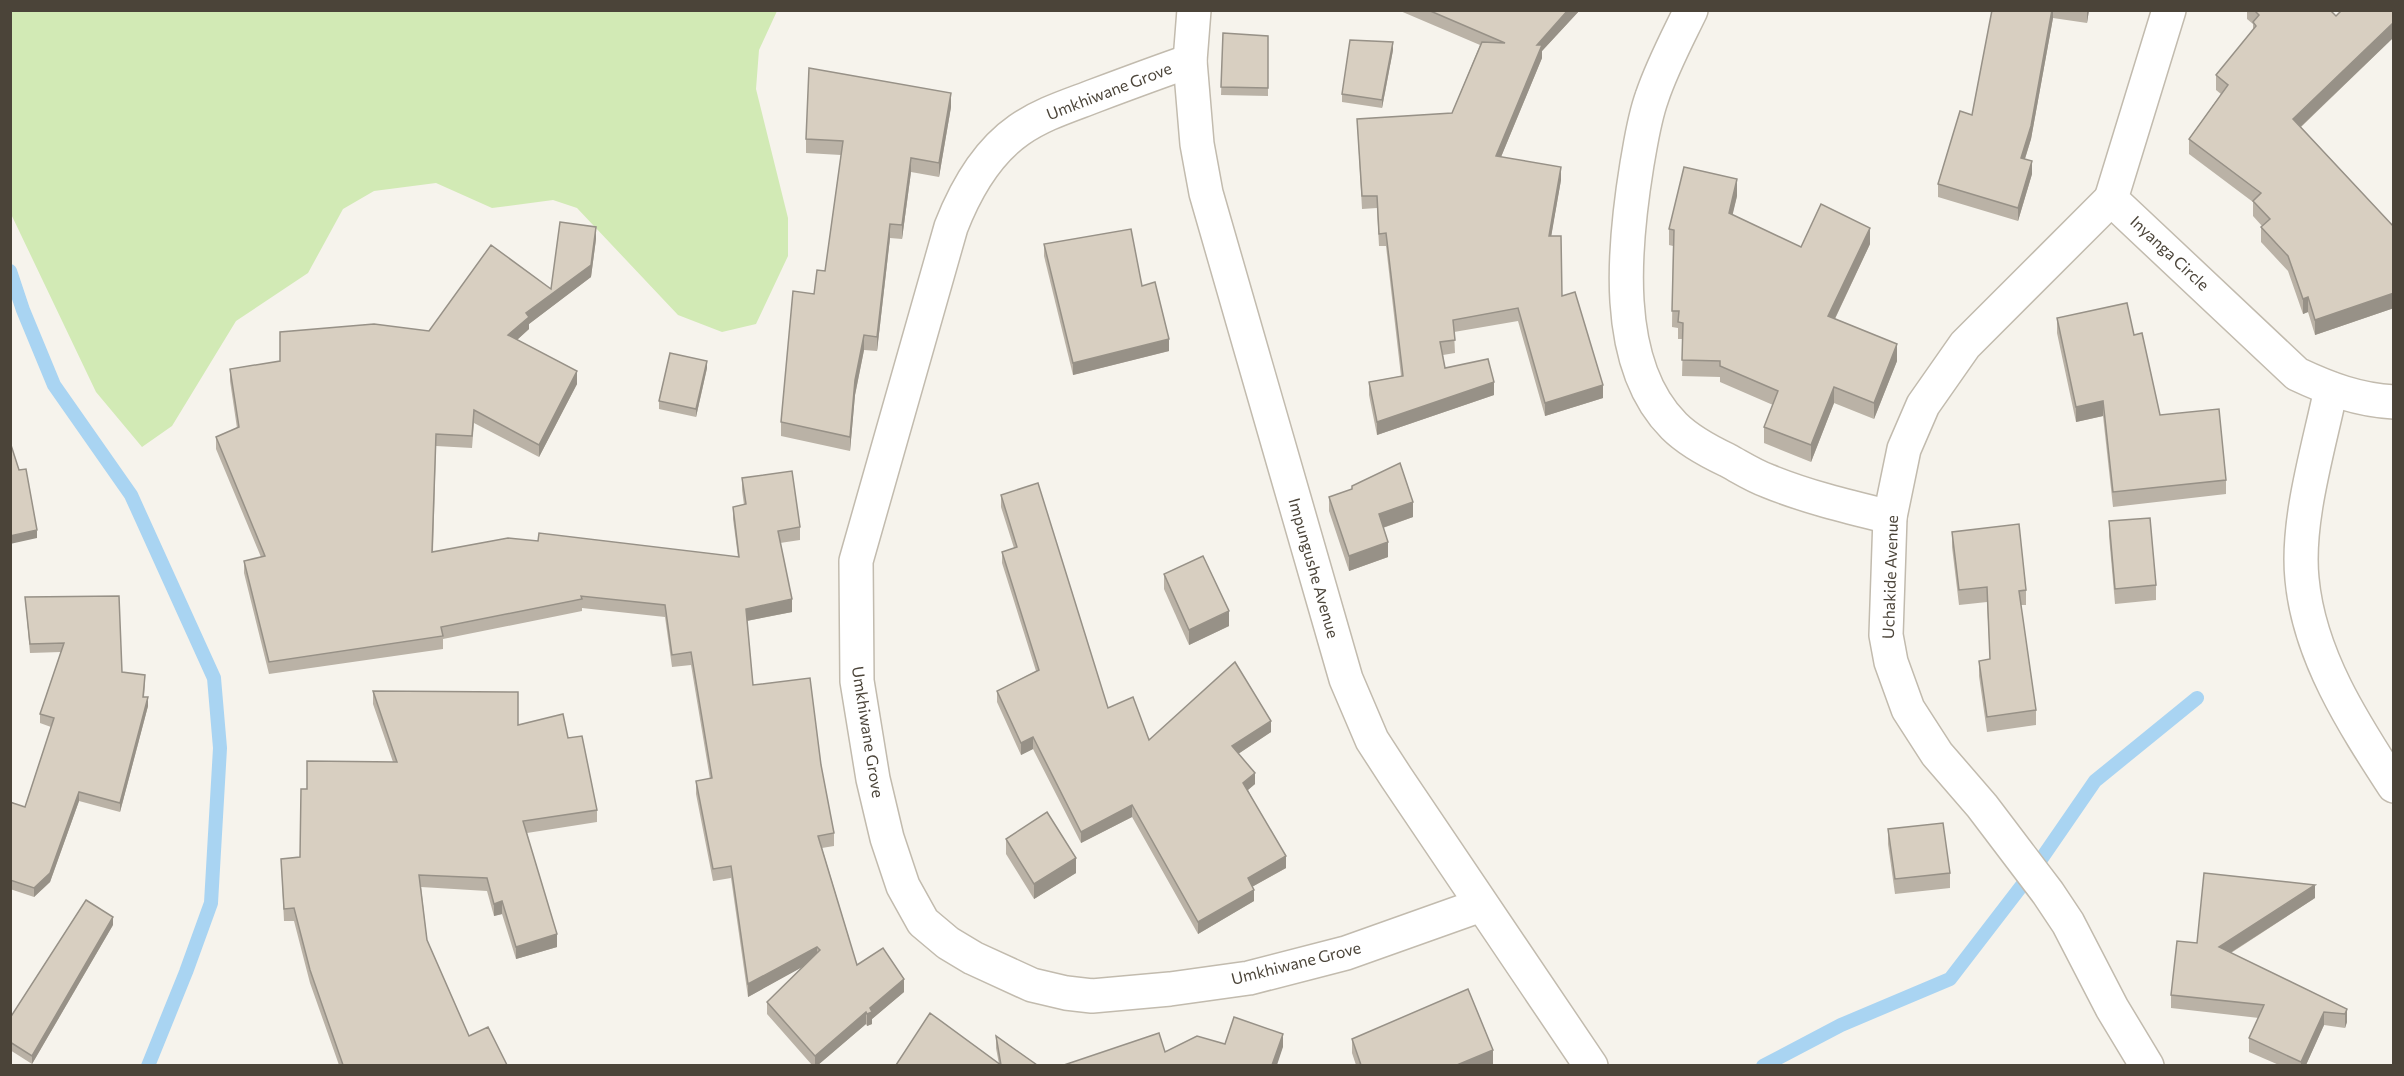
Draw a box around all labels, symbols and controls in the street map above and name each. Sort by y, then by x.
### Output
street label: Umkhiwane Grove [1043,58,1174,123]
street label: Inyanga Circle [2127,211,2214,294]
street label: Impungushe Avenue [1285,496,1344,640]
street label: Uchakide Avenue [1878,515,1901,639]
street label: Umkhiwane Grove [849,665,888,799]
street label: Umkhiwane Grove [1229,937,1363,988]

